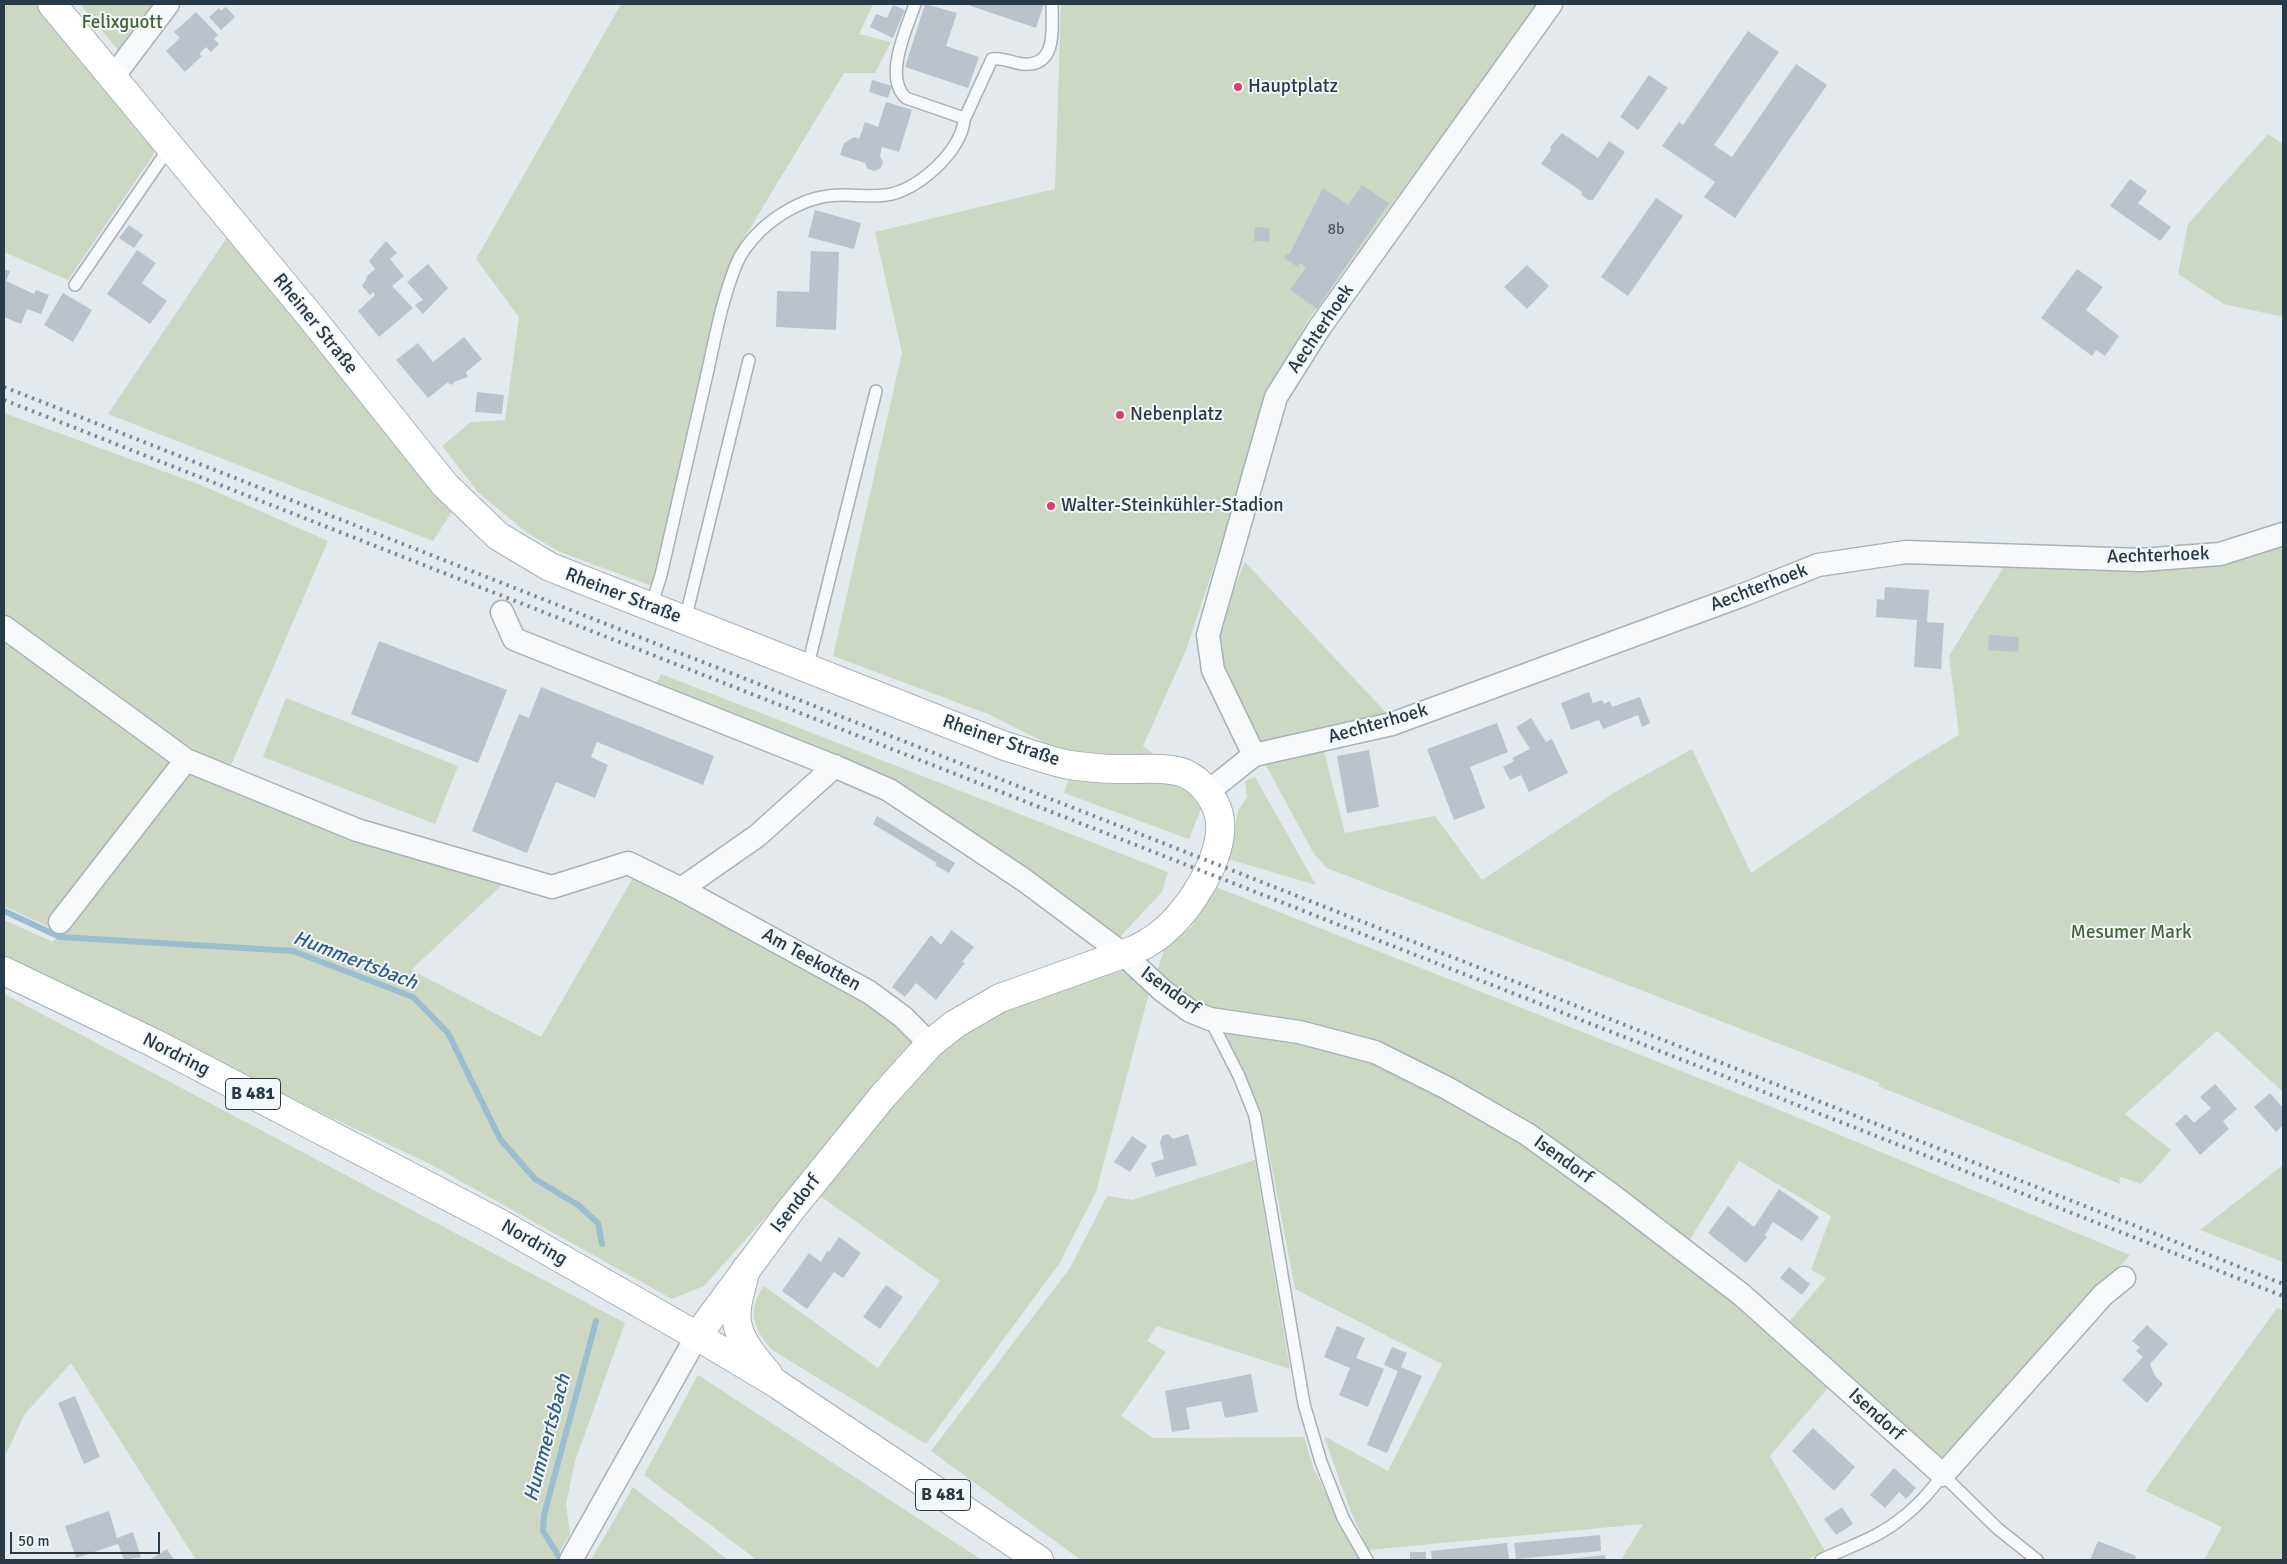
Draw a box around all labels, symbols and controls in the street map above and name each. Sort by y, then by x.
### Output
park label: Felixguott [81,12,163,34]
place label: Hauptplatz [1248,76,1338,98]
marker: Hauptplatz [1232,81,1244,93]
house number: 8b [1327,220,1345,240]
street label: Rheiner Straße [268,269,362,379]
street label: Aechterhoek [1283,280,1359,378]
place label: Nebenplatz [1130,404,1223,426]
marker: Nebenplatz [1114,409,1126,421]
place label: Walter-Steinkühler-Stadion [1061,495,1284,517]
marker: Walter-Steinkühler-Stadion [1045,500,1057,512]
street label: Aechterhoek [2106,543,2210,569]
street label: Aechterhoek [1707,559,1811,617]
street label: Rheiner Straße [562,563,684,629]
street label: Aechterhoek [1326,699,1430,749]
street label: Rheiner Straße [939,710,1063,772]
park label: Mesumer Mark [2071,922,2191,944]
street label: Am Teekotten [758,923,864,997]
water label: Hummertsbach [290,926,420,996]
street label: Isendorf [1136,962,1204,1020]
street label: Nordring [139,1028,213,1082]
road number: B 481 [226,1078,280,1110]
street label: Isendorf [1529,1131,1597,1189]
street label: Isendorf [766,1170,826,1238]
street label: Nordring [497,1215,571,1271]
water label: Hummertsbach [519,1372,577,1504]
street label: Isendorf [1843,1384,1909,1446]
road number: B 481 [916,1480,970,1510]
scale bar [12,1522,162,1554]
text: 50 m [18,1532,49,1550]

